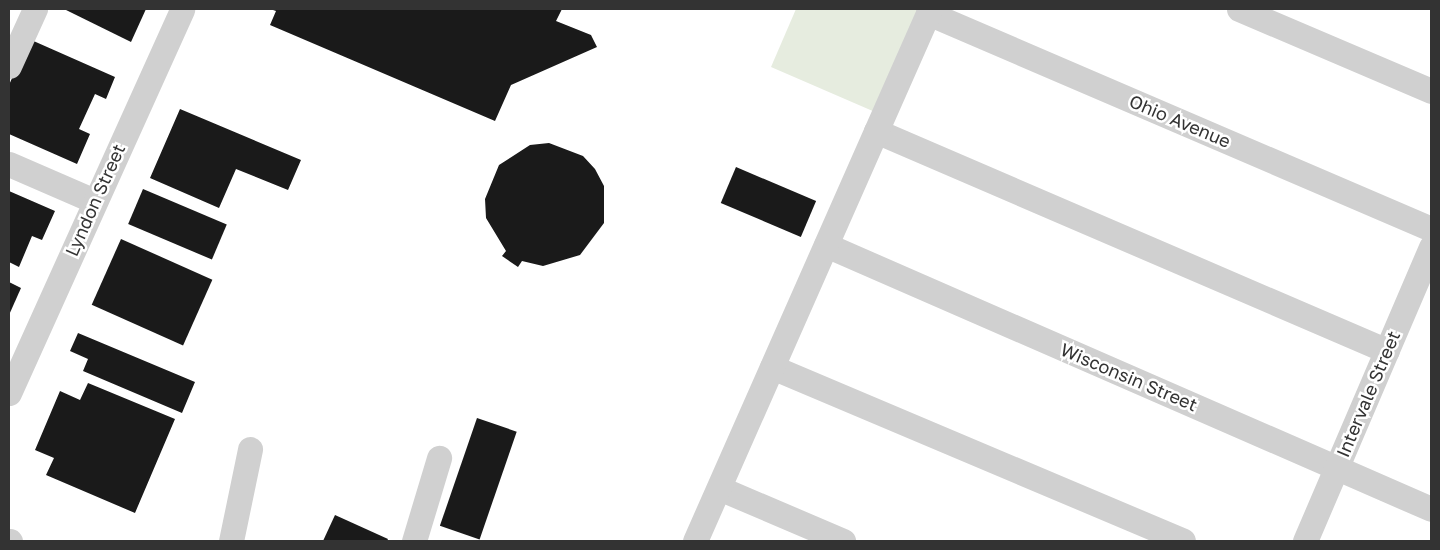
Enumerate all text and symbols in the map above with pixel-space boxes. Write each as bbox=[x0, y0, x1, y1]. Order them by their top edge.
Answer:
street label: Ohio Avenue bbox=[1126, 90, 1234, 152]
street label: Lyndon Street bbox=[61, 140, 129, 260]
street label: Intervale Street bbox=[1332, 328, 1404, 460]
street label: Wisconsin Street bbox=[1057, 338, 1201, 416]

